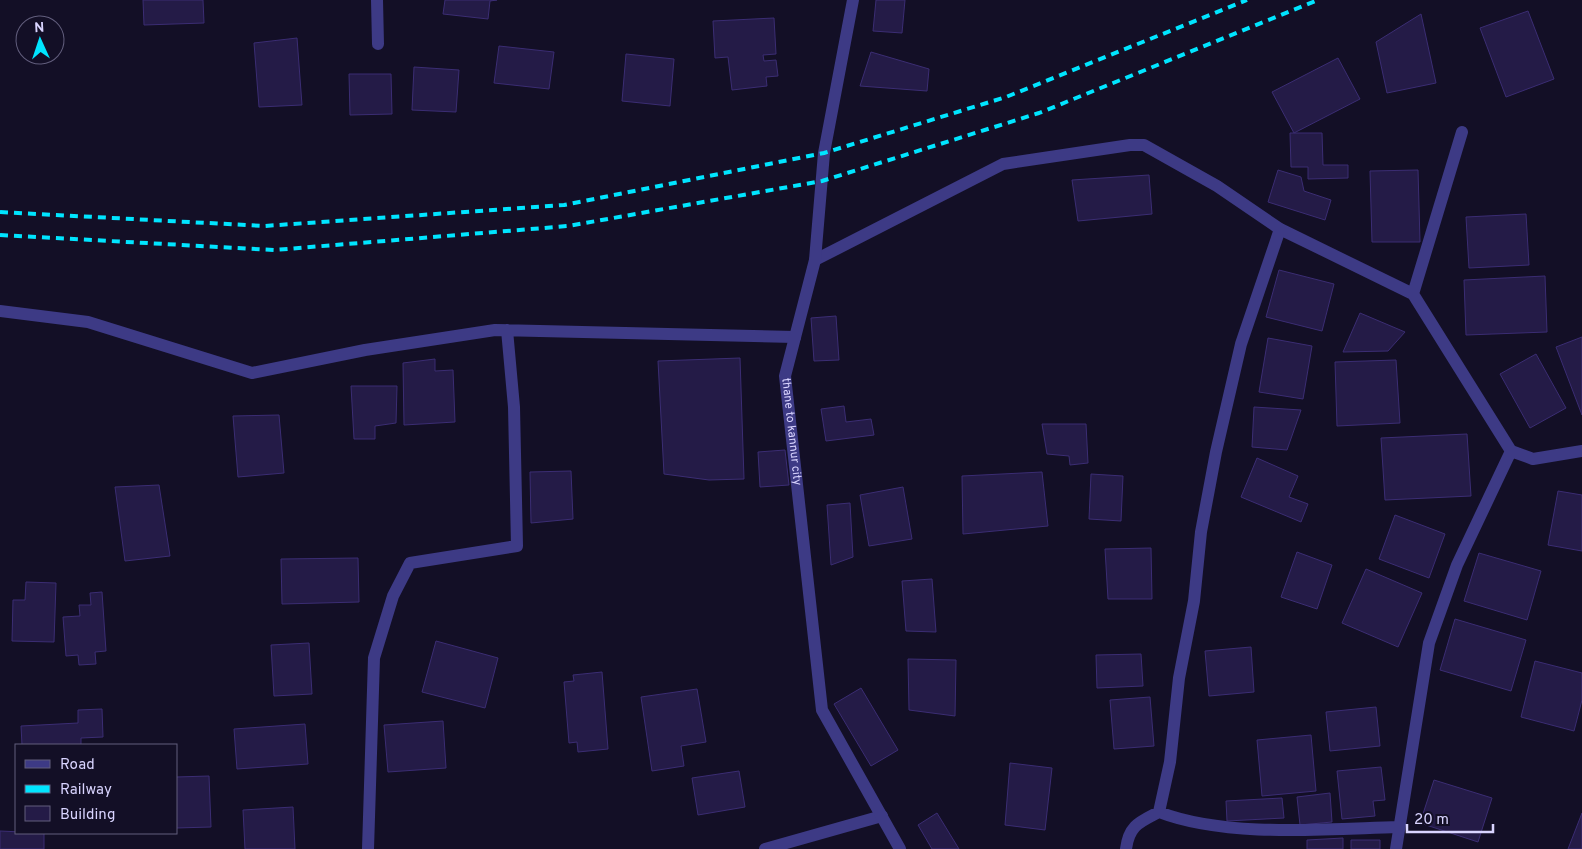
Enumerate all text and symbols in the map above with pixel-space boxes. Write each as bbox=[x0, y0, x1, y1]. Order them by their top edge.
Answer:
north arrow bbox=[15, 15, 65, 65]
text: N bbox=[34, 20, 45, 37]
street label: thane to kannur city bbox=[777, 377, 805, 486]
legend bbox=[15, 744, 178, 834]
text: Road bbox=[60, 756, 95, 775]
text: Railway bbox=[60, 781, 112, 800]
scale bar bbox=[1407, 802, 1493, 834]
text: Building bbox=[60, 806, 115, 825]
text: 20 m bbox=[1414, 811, 1449, 830]

